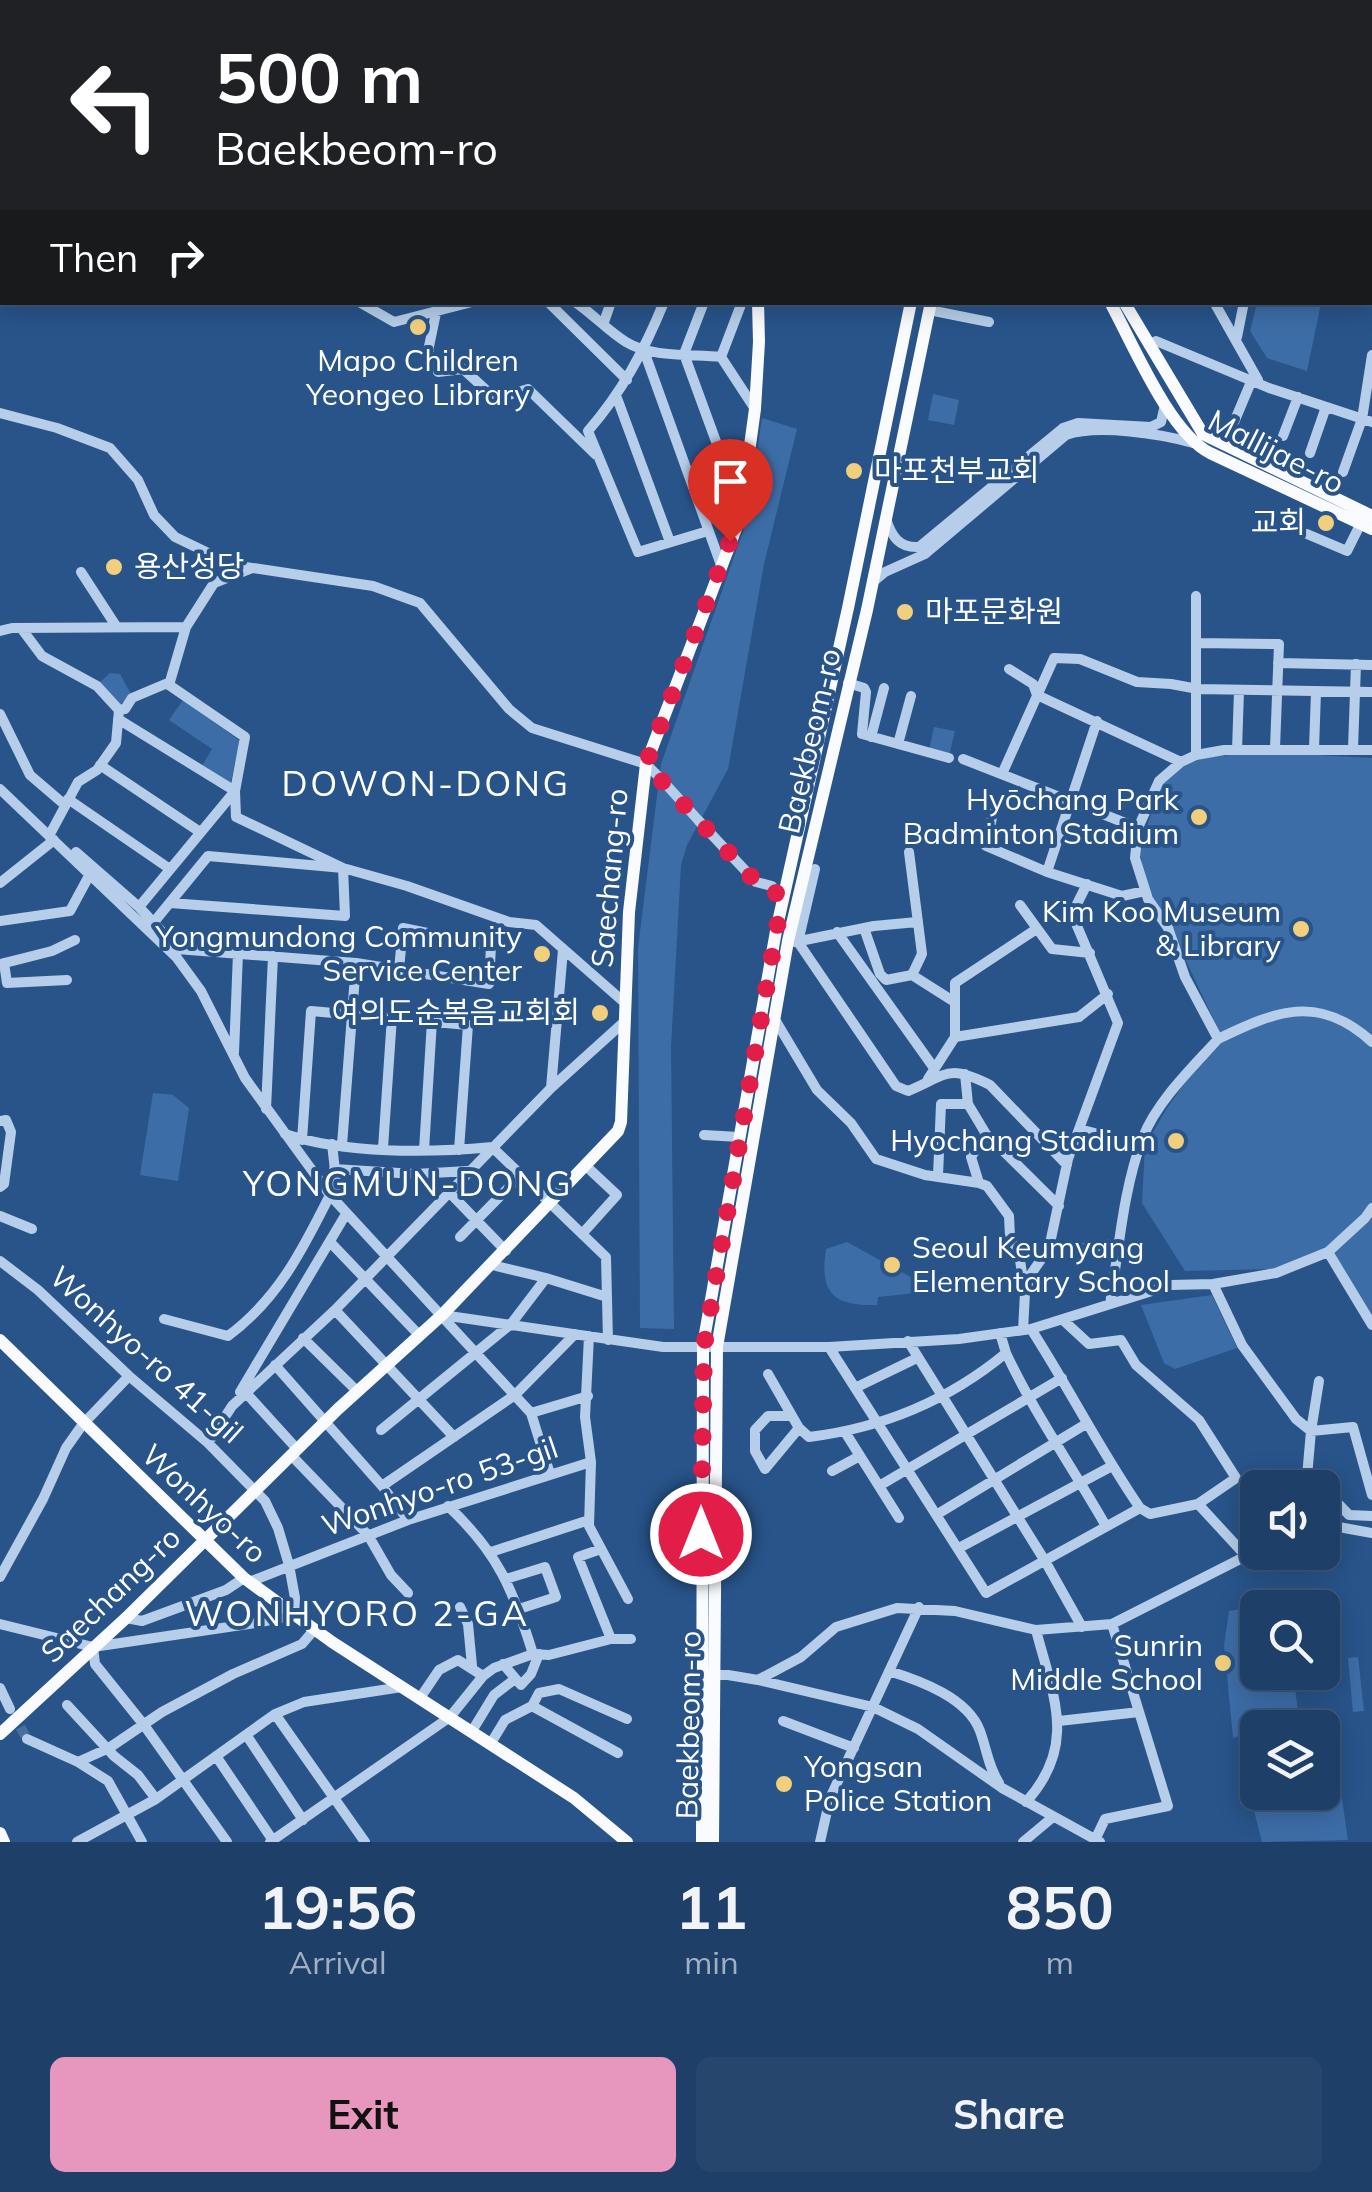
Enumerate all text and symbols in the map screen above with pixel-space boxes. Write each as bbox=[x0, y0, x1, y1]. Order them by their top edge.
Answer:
text: 500 m bbox=[215, 33, 423, 121]
icon: left bbox=[50, 40, 180, 170]
text: Baekbeom-ro bbox=[215, 120, 498, 176]
icon: right bbox=[158, 230, 213, 285]
text: Then bbox=[50, 234, 138, 282]
marker: Mapo Children Yeongeo Library bbox=[407, 316, 429, 338]
place label: Mapo Children Yeongeo Library bbox=[305, 341, 530, 413]
street label: Mallijae-ro bbox=[1202, 401, 1351, 502]
pin bbox=[688, 439, 773, 542]
place label: 마포천부교회 bbox=[874, 451, 1040, 489]
icon: arrive bbox=[703, 454, 758, 509]
marker: 마포천부교회 bbox=[843, 460, 865, 482]
place label: 교회 bbox=[1251, 503, 1306, 541]
marker: 교회 bbox=[1315, 512, 1337, 534]
place label: 용산성당 bbox=[134, 547, 244, 585]
marker: 용산성당 bbox=[103, 556, 125, 578]
place label: 마포문화원 bbox=[925, 592, 1063, 630]
marker: 마포문화원 bbox=[894, 601, 916, 623]
street label: Baekbeom-ro bbox=[769, 645, 849, 837]
district label: DOWON-DONG bbox=[282, 761, 570, 805]
place label: Hyōchang Park Badminton Stadium bbox=[903, 780, 1180, 852]
street label: Saechang-ro bbox=[582, 787, 636, 969]
marker: Hyōchang Park Badminton Stadium bbox=[1188, 806, 1210, 828]
place label: Kim Koo Museum & Library bbox=[1042, 892, 1281, 964]
place label: Yongmundong Community Service Center bbox=[155, 917, 522, 989]
marker: Kim Koo Museum & Library bbox=[1290, 918, 1312, 940]
marker: Yongmundong Community Service Center bbox=[531, 943, 553, 965]
place label: 여의도순복음교회회 bbox=[332, 993, 580, 1031]
marker: 여의도순복음교회회 bbox=[589, 1002, 611, 1024]
place label: Hyochang Stadium bbox=[890, 1121, 1156, 1159]
marker: Hyochang Stadium bbox=[1165, 1130, 1187, 1152]
district label: YONGMUN-DONG bbox=[242, 1161, 573, 1205]
place label: Seoul Keumyang Elementary School bbox=[912, 1228, 1170, 1300]
marker: Seoul Keumyang Elementary School bbox=[881, 1254, 903, 1276]
street label: Wonhyo-ro 41-gil bbox=[42, 1257, 251, 1451]
street label: Wonhyo-ro 53-gil bbox=[317, 1428, 563, 1544]
street label: Wonhyo-ro bbox=[134, 1436, 275, 1571]
map controls bbox=[1240, 1470, 1340, 1810]
button: sound bbox=[1240, 1470, 1340, 1570]
position arrow bbox=[649, 1482, 753, 1586]
street label: Saechang-ro bbox=[32, 1518, 188, 1670]
button: search bbox=[1240, 1590, 1340, 1690]
district label: WONHYORO 2-GA bbox=[184, 1591, 530, 1635]
place label: Sunrin Middle School bbox=[1010, 1626, 1203, 1698]
street label: Baekbeom-ro bbox=[667, 1630, 709, 1820]
marker: Sunrin Middle School bbox=[1212, 1652, 1234, 1674]
button: layers bbox=[1240, 1710, 1340, 1810]
place label: Yongsan Police Station bbox=[803, 1747, 992, 1819]
marker: Yongsan Police Station bbox=[773, 1773, 795, 1795]
text: 19:56 bbox=[258, 1869, 417, 1944]
text: 11 bbox=[675, 1869, 747, 1944]
text: 850 bbox=[1006, 1869, 1114, 1944]
text: Arrival bbox=[289, 1942, 387, 1982]
text: min bbox=[684, 1942, 739, 1982]
text: m bbox=[1046, 1942, 1074, 1982]
button: Exit bbox=[50, 2057, 676, 2172]
button: Share bbox=[696, 2057, 1322, 2172]

